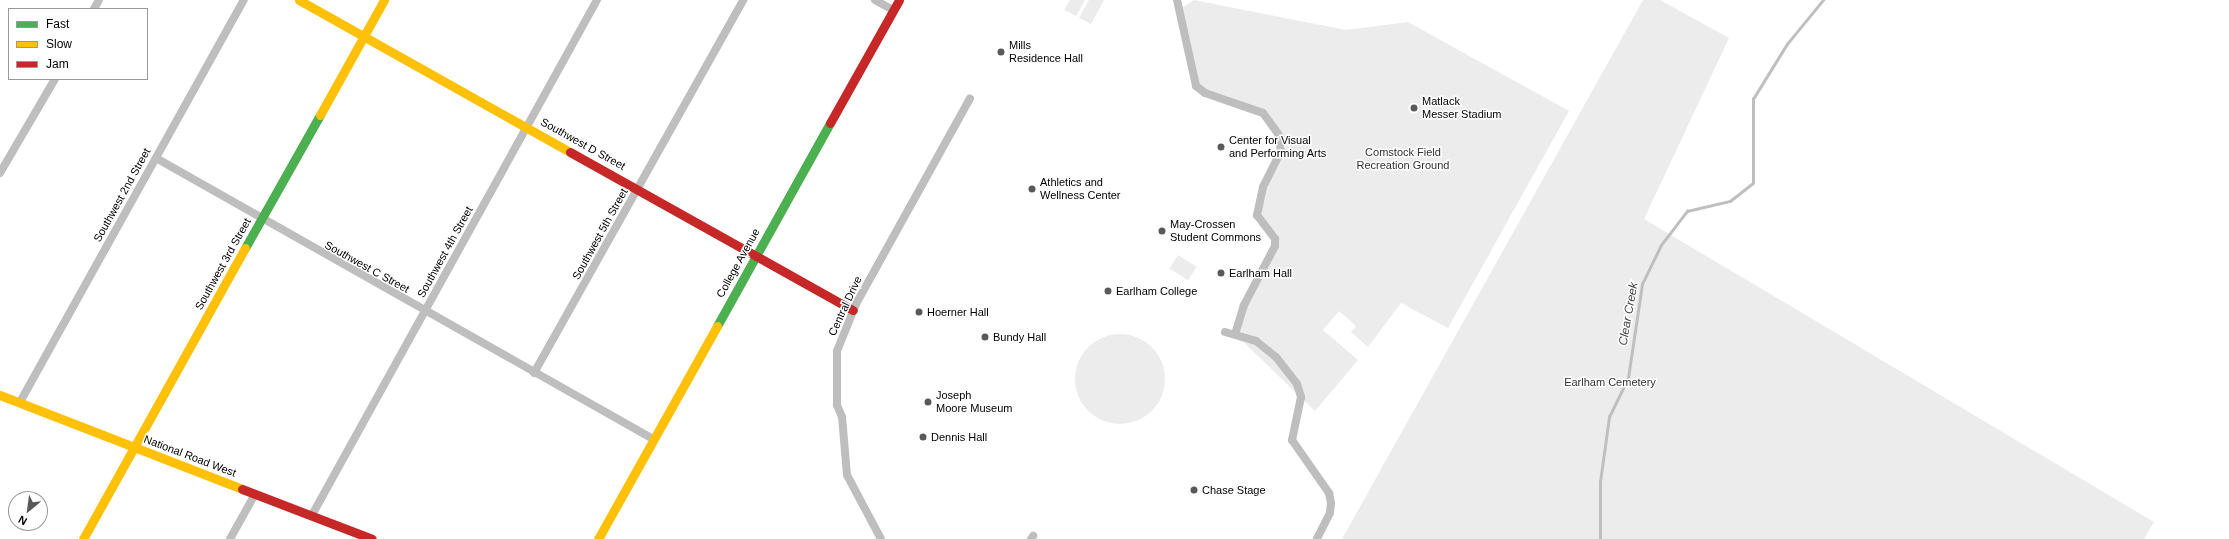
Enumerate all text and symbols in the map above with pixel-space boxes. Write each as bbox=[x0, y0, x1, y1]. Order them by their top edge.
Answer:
legend bbox=[8, 8, 148, 80]
text: Fast bbox=[46, 17, 69, 31]
text: Slow bbox=[46, 37, 72, 51]
place label: Mills Residence Hall bbox=[1009, 39, 1083, 65]
marker: Mills Residence Hall bbox=[996, 47, 1006, 57]
text: Jam bbox=[46, 57, 69, 71]
place label: Matlack Messer Stadium bbox=[1422, 95, 1501, 121]
marker: Matlack Messer Stadium bbox=[1409, 103, 1419, 113]
street label: Southwest D Street bbox=[538, 115, 628, 173]
place label: Center for Visual and Performing Arts bbox=[1229, 134, 1327, 160]
marker: Center for Visual and Performing Arts bbox=[1216, 142, 1226, 152]
street label: Southwest 2nd Street bbox=[91, 146, 153, 244]
park label: Comstock Field Recreation Ground bbox=[1357, 146, 1449, 172]
place label: Athletics and Wellness Center bbox=[1040, 176, 1120, 202]
marker: Athletics and Wellness Center bbox=[1027, 184, 1037, 194]
street label: Southwest 5th Street bbox=[569, 186, 631, 282]
street label: Southwest 4th Street bbox=[414, 204, 476, 300]
street label: Southwest 3rd Street bbox=[192, 216, 254, 312]
place label: May-Crossen Student Commons bbox=[1170, 218, 1261, 244]
street label: College Avenue bbox=[713, 226, 763, 300]
marker: May-Crossen Student Commons bbox=[1157, 226, 1167, 236]
street label: Southwest C Street bbox=[322, 238, 412, 296]
place label: Earlham Hall bbox=[1229, 266, 1292, 280]
marker: Earlham Hall bbox=[1216, 268, 1226, 278]
street label: Central Drive bbox=[825, 274, 865, 338]
water label: Clear Creek bbox=[1616, 281, 1642, 347]
place label: Earlham College bbox=[1116, 284, 1197, 298]
marker: Earlham College bbox=[1103, 286, 1113, 296]
place label: Hoerner Hall bbox=[927, 305, 989, 319]
marker: Hoerner Hall bbox=[914, 307, 924, 317]
place label: Bundy Hall bbox=[993, 330, 1046, 344]
marker: Bundy Hall bbox=[980, 332, 990, 342]
park label: Earlham Cemetery bbox=[1564, 375, 1656, 389]
place label: Joseph Moore Museum bbox=[936, 389, 1012, 415]
marker: Joseph Moore Museum bbox=[923, 397, 933, 407]
place label: Dennis Hall bbox=[931, 430, 987, 444]
street label: National Road West bbox=[142, 432, 238, 480]
marker: Dennis Hall bbox=[918, 432, 928, 442]
place label: Chase Stage bbox=[1202, 483, 1266, 497]
marker: Chase Stage bbox=[1189, 485, 1199, 495]
north arrow bbox=[8, 491, 48, 531]
text: N bbox=[16, 513, 29, 528]

